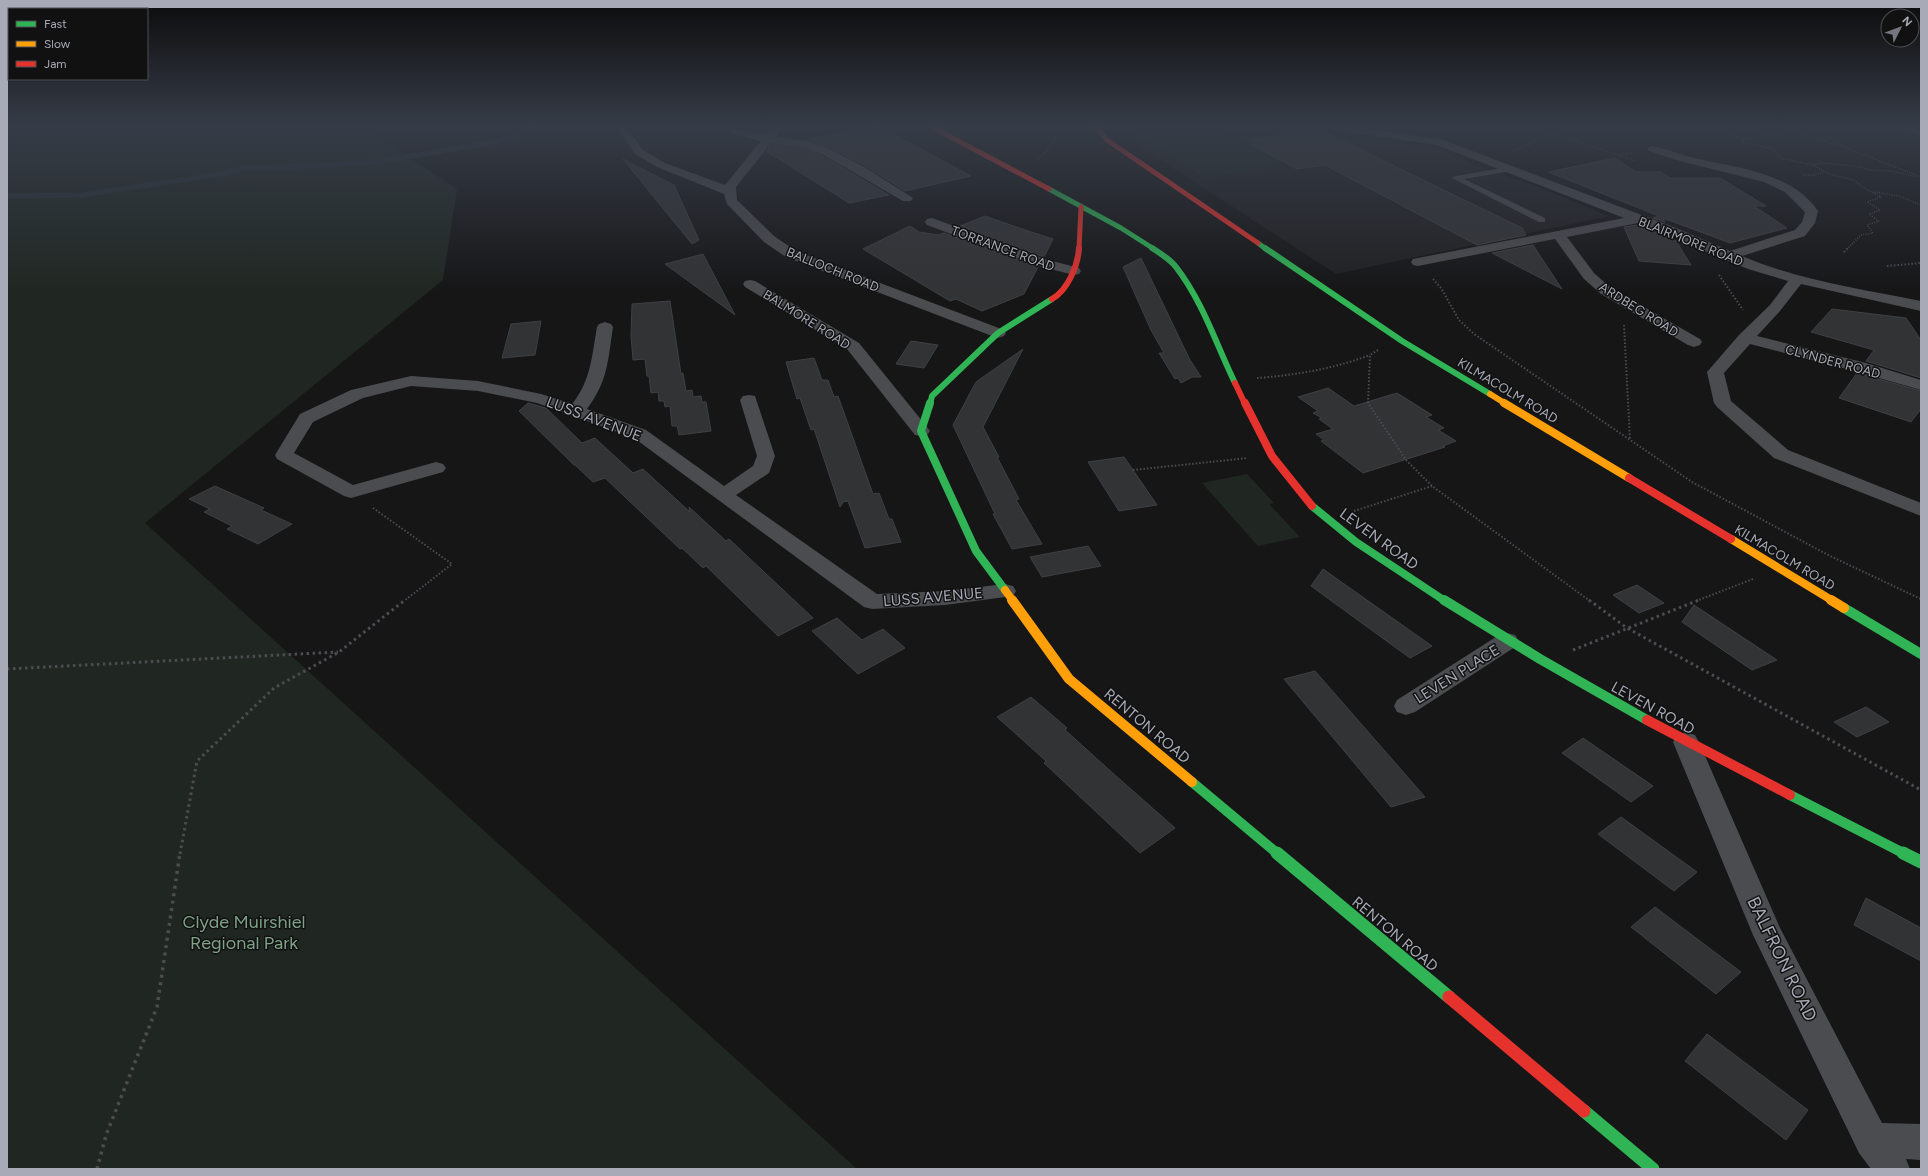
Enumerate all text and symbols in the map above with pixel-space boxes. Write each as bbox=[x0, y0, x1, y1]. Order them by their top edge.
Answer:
legend bbox=[8, 8, 148, 80]
north arrow bbox=[1880, 8, 1920, 48]
text: N bbox=[1899, 14, 1915, 29]
text: Fast bbox=[44, 17, 67, 31]
text: Slow bbox=[44, 37, 71, 51]
text: Jam bbox=[44, 57, 67, 71]
street label: BLAIRMORE ROAD bbox=[1636, 214, 1745, 269]
street label: TORRANCE ROAD bbox=[949, 223, 1057, 274]
street label: BALLOCH ROAD bbox=[784, 244, 881, 295]
street label: ARDBEG ROAD bbox=[1596, 279, 1681, 340]
street label: BALMORE ROAD bbox=[761, 287, 853, 352]
street label: CLYNDER ROAD bbox=[1784, 342, 1882, 381]
street label: KILMACOLM ROAD bbox=[1455, 355, 1561, 426]
street label: LUSS AVENUE bbox=[544, 393, 644, 445]
street label: LEVEN ROAD bbox=[1336, 504, 1422, 574]
street label: KILMACOLM ROAD bbox=[1732, 522, 1838, 593]
street label: LUSS AVENUE bbox=[882, 584, 984, 610]
street label: LEVEN PLACE bbox=[1411, 641, 1503, 707]
street label: LEVEN ROAD bbox=[1608, 678, 1698, 738]
street label: RENTON ROAD bbox=[1100, 685, 1194, 767]
street label: RENTON ROAD bbox=[1348, 893, 1442, 975]
street label: BALFRON ROAD bbox=[1742, 893, 1822, 1025]
park label: Clyde Muirshiel Regional Park bbox=[183, 911, 305, 954]

